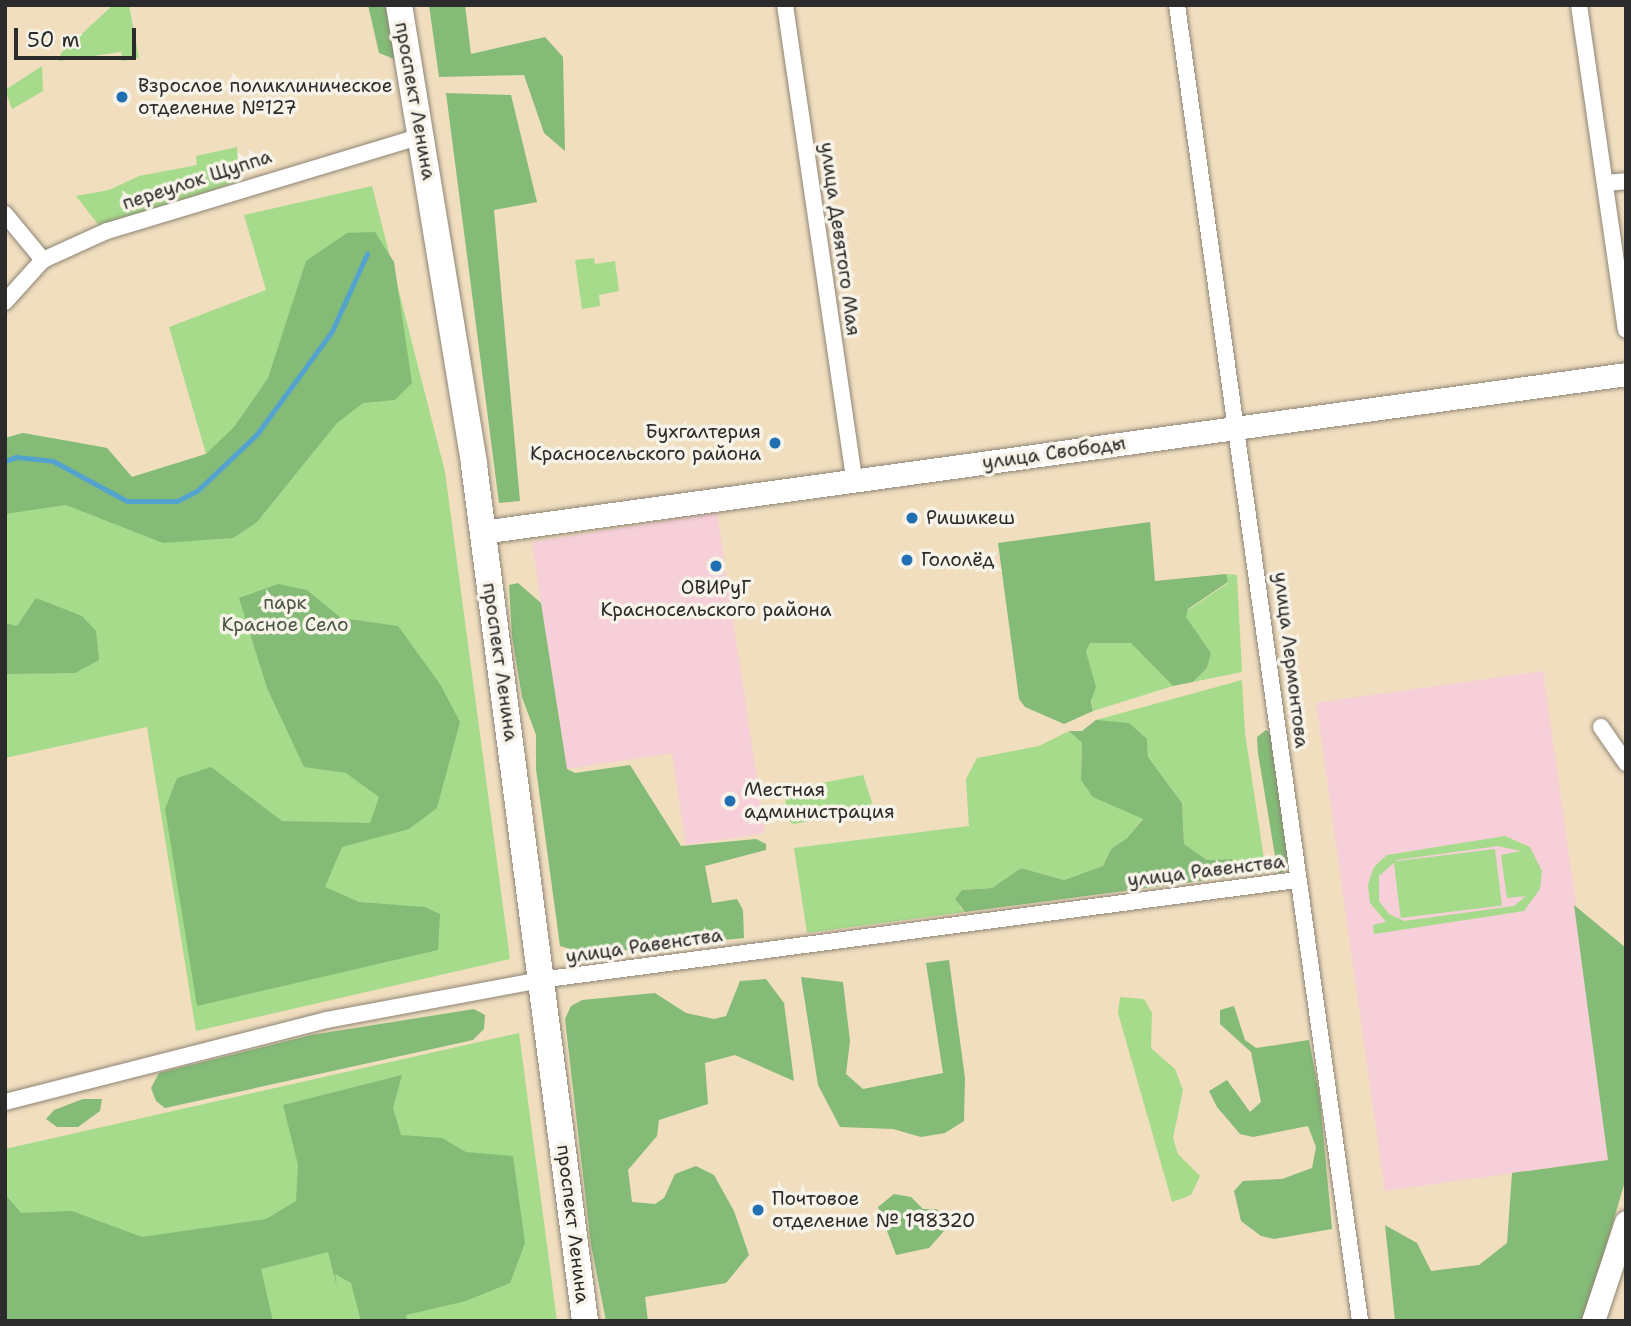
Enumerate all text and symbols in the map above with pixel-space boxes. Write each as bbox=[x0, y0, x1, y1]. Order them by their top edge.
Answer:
scale bar bbox=[18, 14, 140, 58]
street label: проспект Ленина bbox=[390, 20, 440, 182]
text: 50 m bbox=[27, 26, 80, 54]
place label: Взрослое поликлиническое отделение №127 bbox=[138, 75, 393, 119]
marker: Взрослое поликлиническое отделение №127 bbox=[112, 87, 132, 107]
street label: улица Девятого Мая bbox=[815, 141, 865, 337]
street label: переулок Щуппа bbox=[119, 145, 275, 215]
place label: Бухгалтерия Красносельского района bbox=[530, 421, 761, 465]
street label: улица Свободы bbox=[981, 432, 1127, 474]
marker: Бухгалтерия Красносельского района bbox=[767, 435, 783, 451]
place label: Ришикеш bbox=[926, 507, 1015, 529]
marker: Ришикеш bbox=[904, 510, 920, 526]
place label: Гололёд bbox=[921, 549, 994, 571]
marker: Гололёд bbox=[899, 552, 915, 568]
marker: ОВИРуГ Красносельского района bbox=[708, 558, 724, 574]
street label: улица Лермонтова bbox=[1269, 571, 1313, 749]
place label: ОВИРуГ Красносельского района bbox=[601, 577, 831, 621]
street label: проспект Ленина bbox=[478, 581, 522, 743]
park label: парк Красное Село bbox=[222, 592, 348, 636]
place label: Местная администрация bbox=[744, 779, 895, 823]
marker: Местная администрация bbox=[722, 793, 738, 809]
street label: улица Равенства bbox=[1126, 850, 1286, 892]
street label: улица Равенства bbox=[564, 924, 724, 968]
street label: проспект Ленина bbox=[552, 1143, 594, 1305]
place label: Почтовое отделение № 198320 bbox=[772, 1188, 975, 1232]
marker: Почтовое отделение № 198320 bbox=[750, 1202, 766, 1218]

